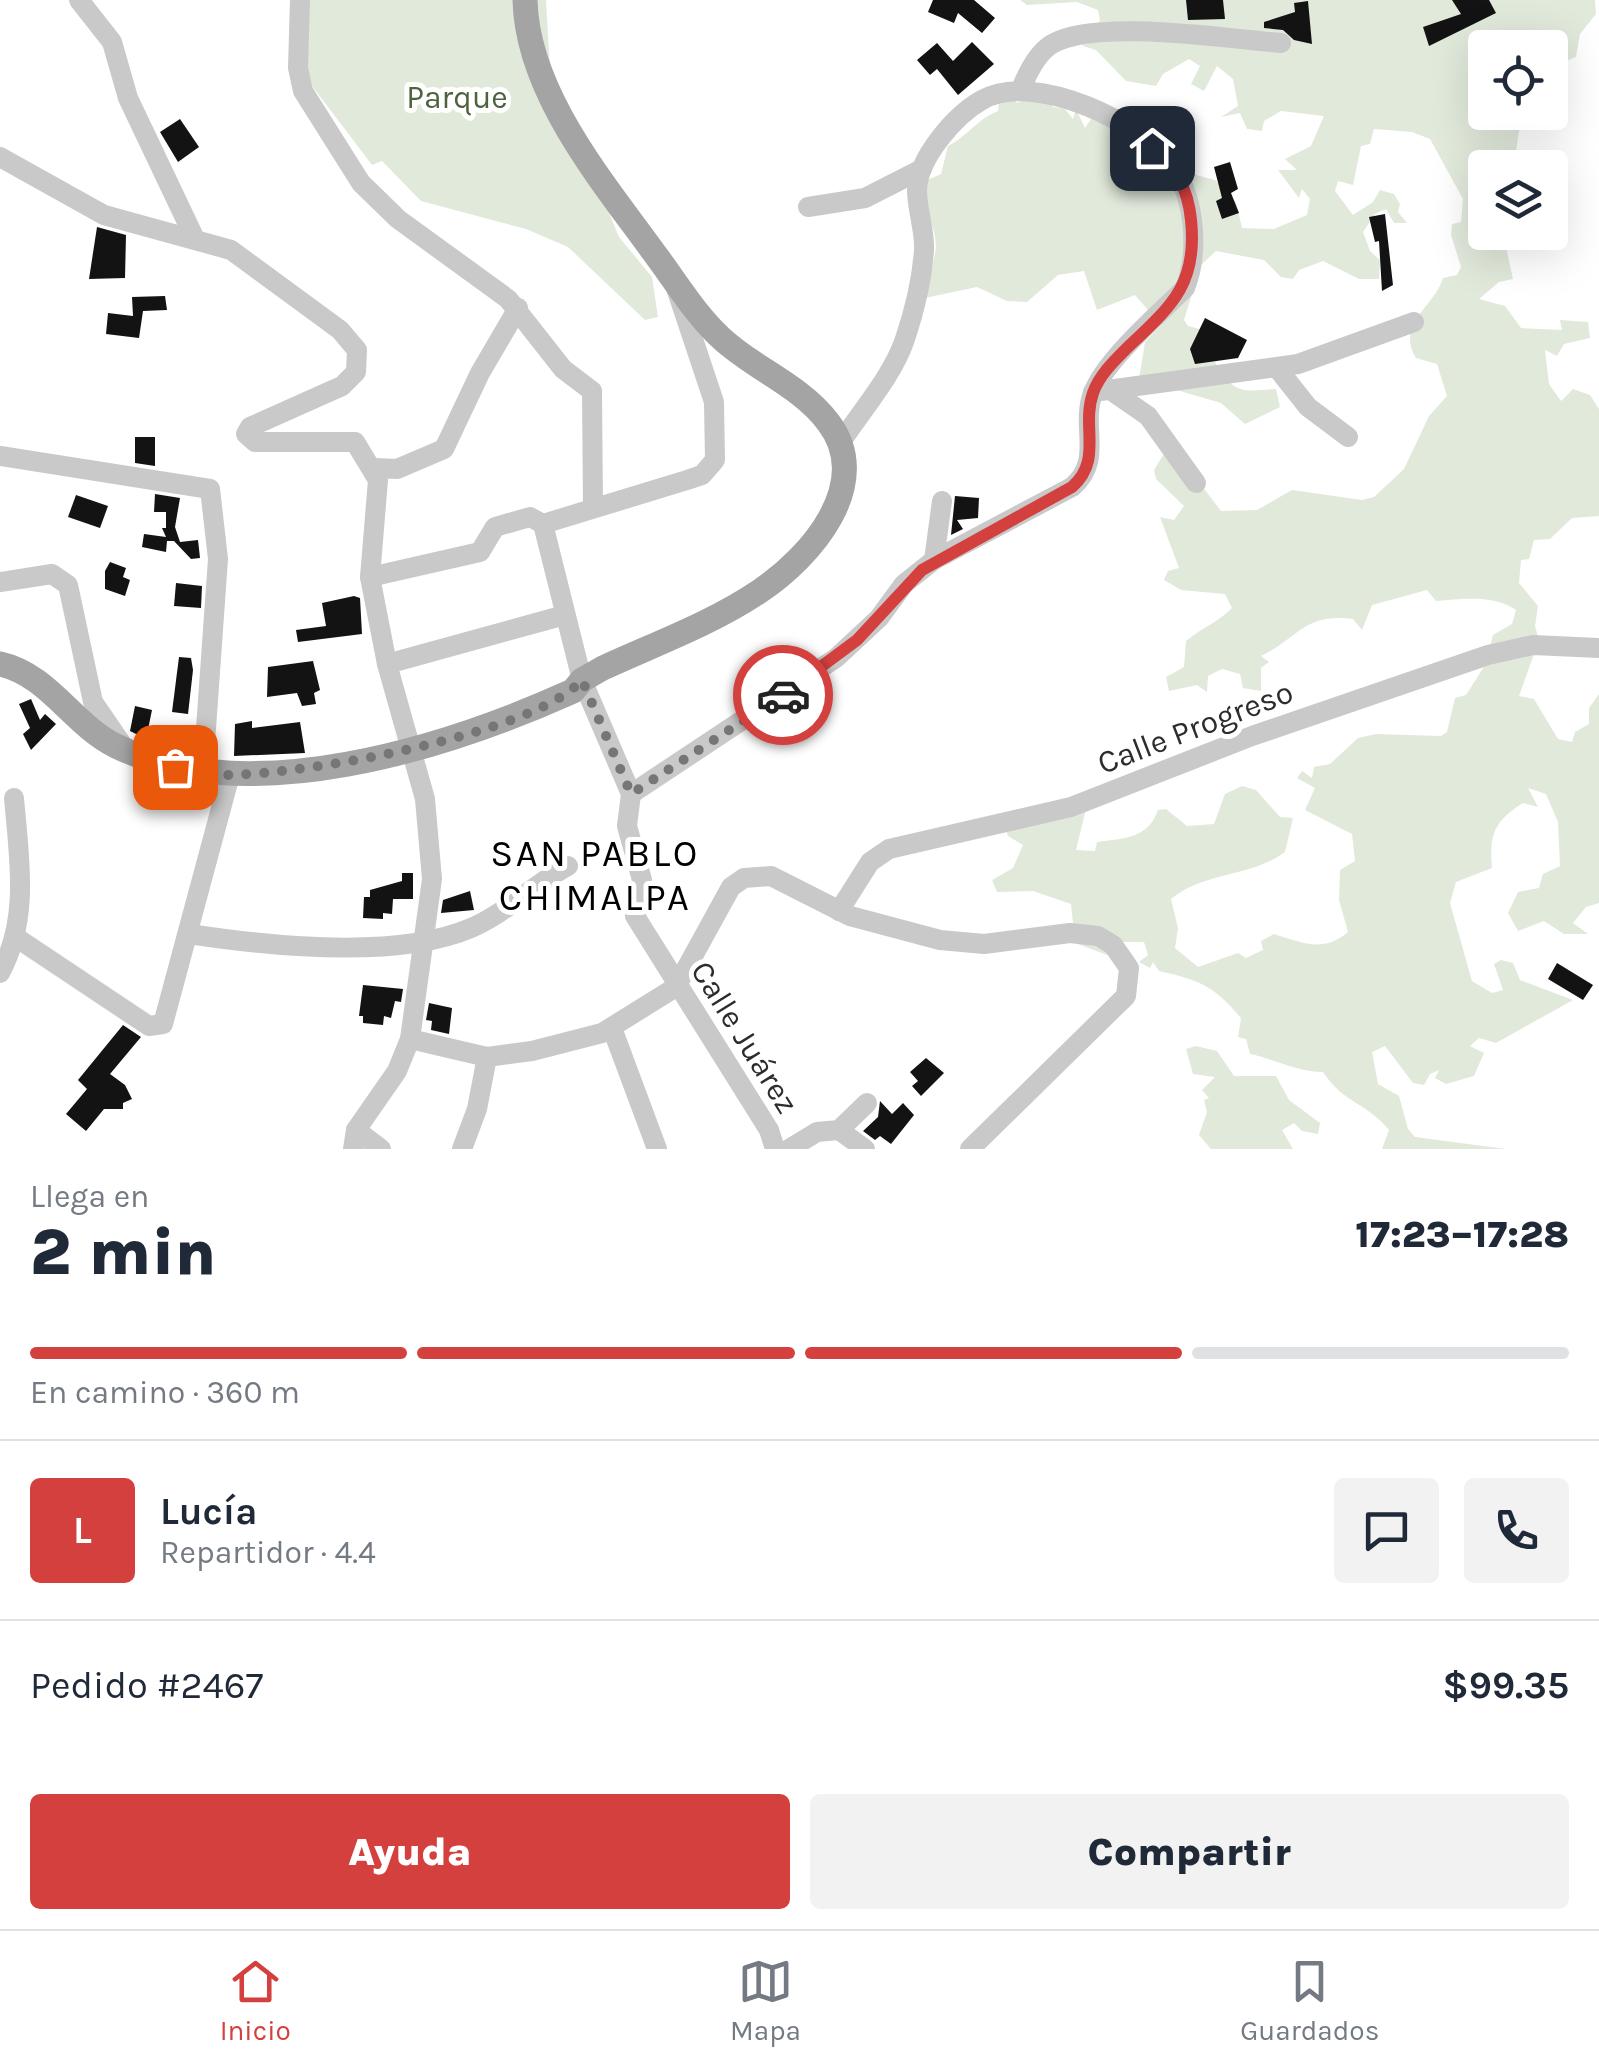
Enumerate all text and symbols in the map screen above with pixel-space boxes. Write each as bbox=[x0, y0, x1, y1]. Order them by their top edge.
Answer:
map controls bbox=[1468, 30, 1568, 250]
button: locate bbox=[1468, 30, 1568, 130]
park label: Parque bbox=[406, 79, 508, 116]
pin bbox=[1110, 106, 1195, 191]
icon: home bbox=[1125, 121, 1180, 176]
button: layers bbox=[1468, 150, 1568, 250]
courier bbox=[733, 645, 833, 745]
icon: car bbox=[756, 668, 811, 723]
street label: Calle Progreso bbox=[1092, 673, 1298, 782]
pin bbox=[133, 725, 218, 810]
icon: bag bbox=[148, 740, 203, 795]
district label: SAN PABLO CHIMALPA bbox=[490, 831, 700, 920]
street label: Calle Juárez bbox=[683, 954, 806, 1120]
text: Llega en bbox=[30, 1178, 149, 1215]
text: 17:23–17:28 bbox=[1355, 1212, 1569, 1257]
text: 2 min bbox=[30, 1214, 216, 1290]
text: En camino · 360 m bbox=[30, 1374, 300, 1411]
button: chat bbox=[1334, 1478, 1439, 1583]
button: phone bbox=[1464, 1478, 1569, 1583]
text: Lucía bbox=[160, 1489, 257, 1534]
text: L bbox=[73, 1508, 92, 1553]
text: Repartidor · 4.4 bbox=[160, 1534, 376, 1571]
text: Pedido #2467 bbox=[30, 1663, 263, 1708]
text: $99.35 bbox=[1443, 1663, 1569, 1708]
button: Ayuda bbox=[30, 1794, 790, 1909]
button: Compartir bbox=[810, 1794, 1569, 1909]
tab: Inicio bbox=[220, 1954, 291, 2047]
tab: Mapa bbox=[730, 1954, 801, 2047]
tab: Guardados bbox=[1240, 1954, 1379, 2047]

